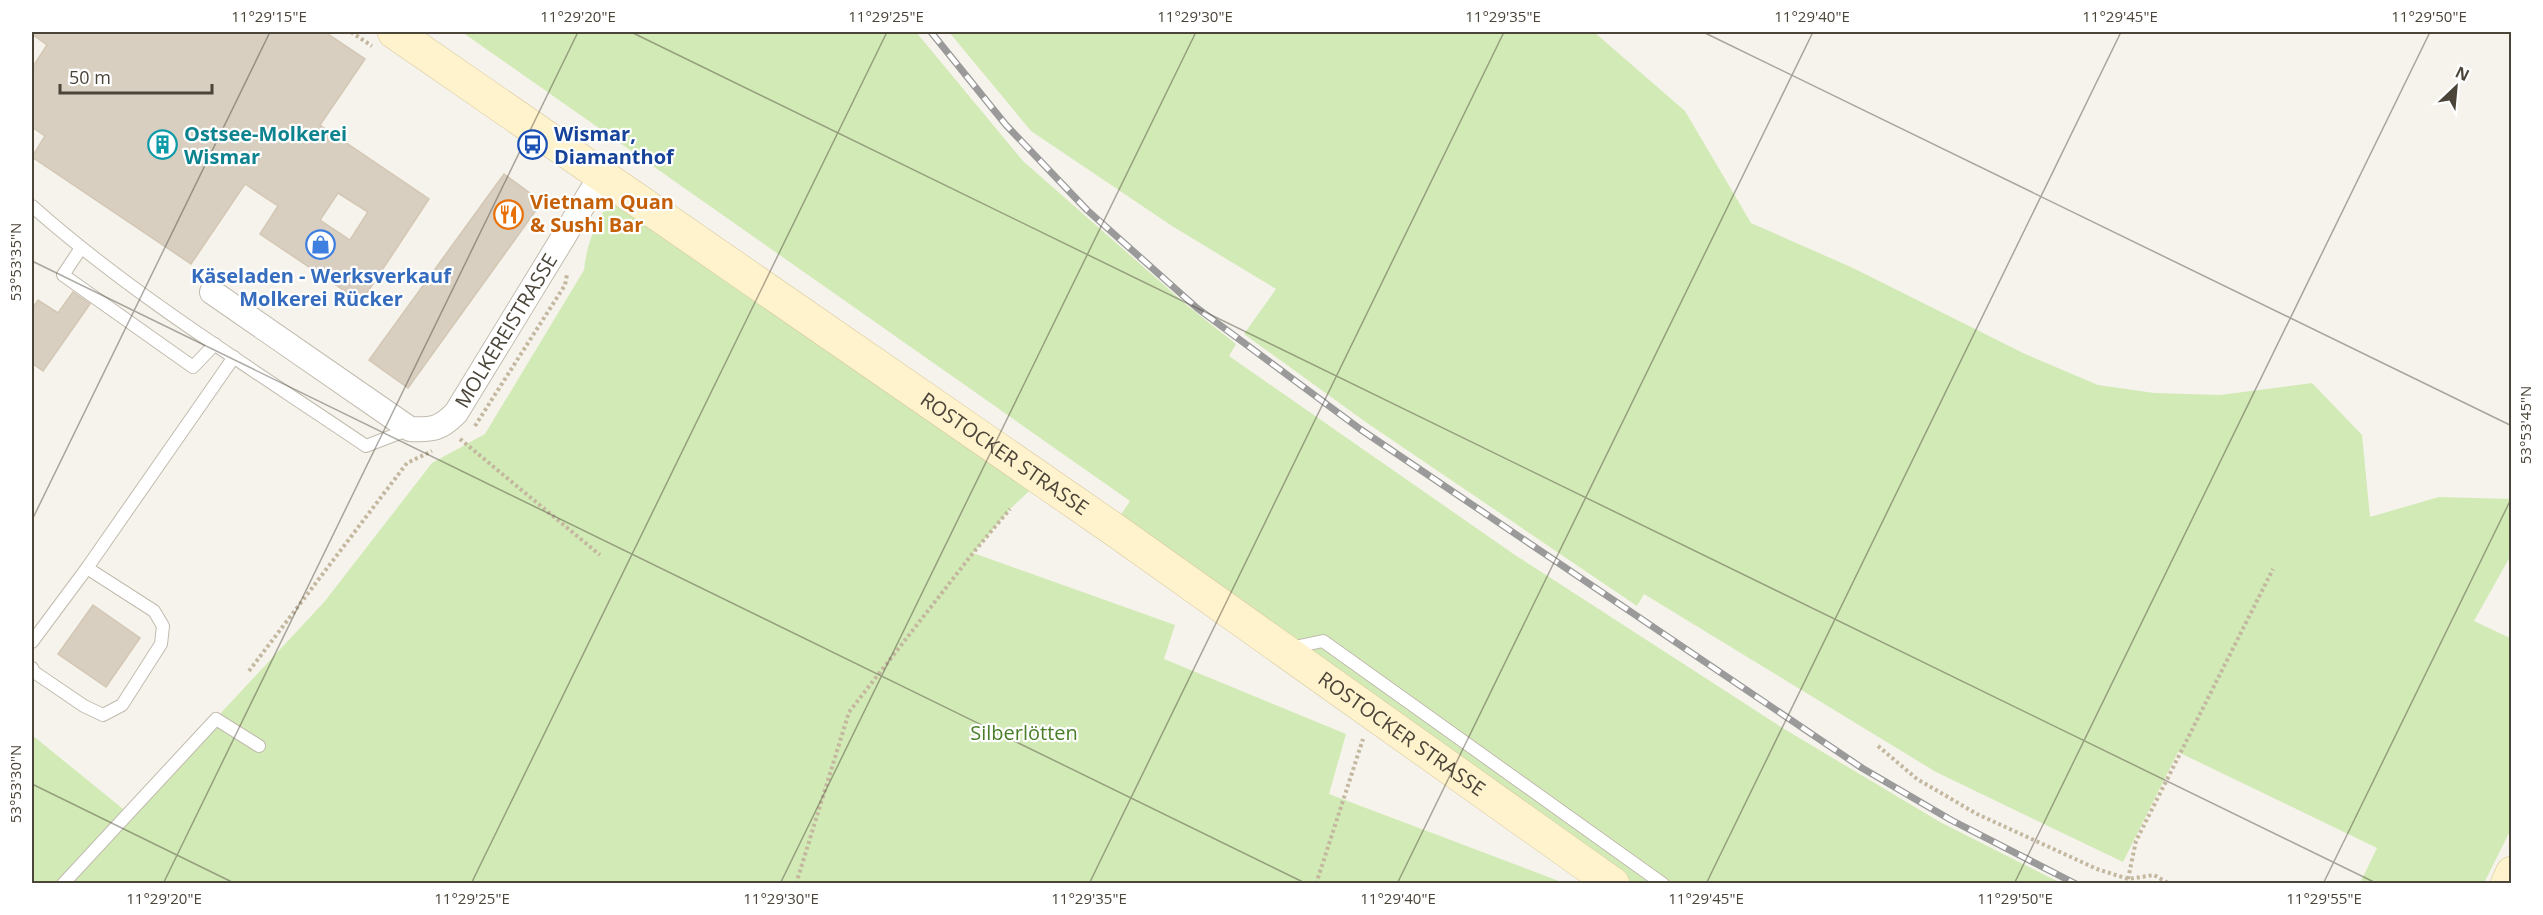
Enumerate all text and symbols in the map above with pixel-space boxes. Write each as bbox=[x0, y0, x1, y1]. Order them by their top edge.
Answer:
text: 11°29'15"E bbox=[231, 6, 307, 26]
text: 11°29'20"E bbox=[540, 6, 616, 26]
text: 11°29'25"E bbox=[848, 6, 924, 26]
text: 11°29'30"E bbox=[1157, 6, 1233, 26]
text: 11°29'35"E bbox=[1465, 6, 1541, 26]
text: 11°29'40"E bbox=[1774, 6, 1850, 26]
text: 11°29'45"E bbox=[2082, 6, 2158, 26]
text: 11°29'50"E bbox=[2391, 6, 2467, 26]
scale bar bbox=[60, 57, 212, 95]
north arrow bbox=[2426, 57, 2486, 117]
text: N bbox=[2452, 61, 2473, 86]
text: 50 m bbox=[69, 65, 111, 89]
place label: Ostsee-Molkerei Wismar bbox=[184, 120, 347, 170]
place label: Wismar, Diamanthof bbox=[554, 120, 675, 170]
building icon: Ostsee-Molkerei Wismar bbox=[147, 129, 179, 161]
bus stop icon: Wismar, Diamanthof bbox=[517, 129, 549, 161]
place label: Vietnam Quan & Sushi Bar bbox=[530, 188, 674, 238]
restaurant icon: Vietnam Quan & Sushi Bar bbox=[493, 198, 525, 230]
text: 53°53'35"N bbox=[5, 223, 25, 301]
shop icon: Käseladen - Werksverkauf Molkerei Rücker bbox=[305, 229, 337, 261]
street label: MOLKEREISTRASSE bbox=[448, 248, 563, 413]
place label: Käseladen - Werksverkauf Molkerei Rücker bbox=[191, 262, 452, 312]
street label: ROSTOCKER STRASSE bbox=[915, 386, 1094, 521]
text: 53°53'45"N bbox=[2515, 386, 2535, 464]
street label: ROSTOCKER STRASSE bbox=[1313, 665, 1491, 802]
park label: Silberlötten bbox=[970, 719, 1078, 746]
text: 53°53'30"N bbox=[5, 745, 25, 823]
text: 11°29'20"E bbox=[126, 888, 202, 908]
text: 11°29'25"E bbox=[434, 888, 510, 908]
text: 11°29'30"E bbox=[743, 888, 819, 908]
text: 11°29'35"E bbox=[1051, 888, 1127, 908]
text: 11°29'40"E bbox=[1360, 888, 1436, 908]
text: 11°29'45"E bbox=[1668, 888, 1744, 908]
text: 11°29'50"E bbox=[1977, 888, 2053, 908]
text: 11°29'55"E bbox=[2286, 888, 2362, 908]

